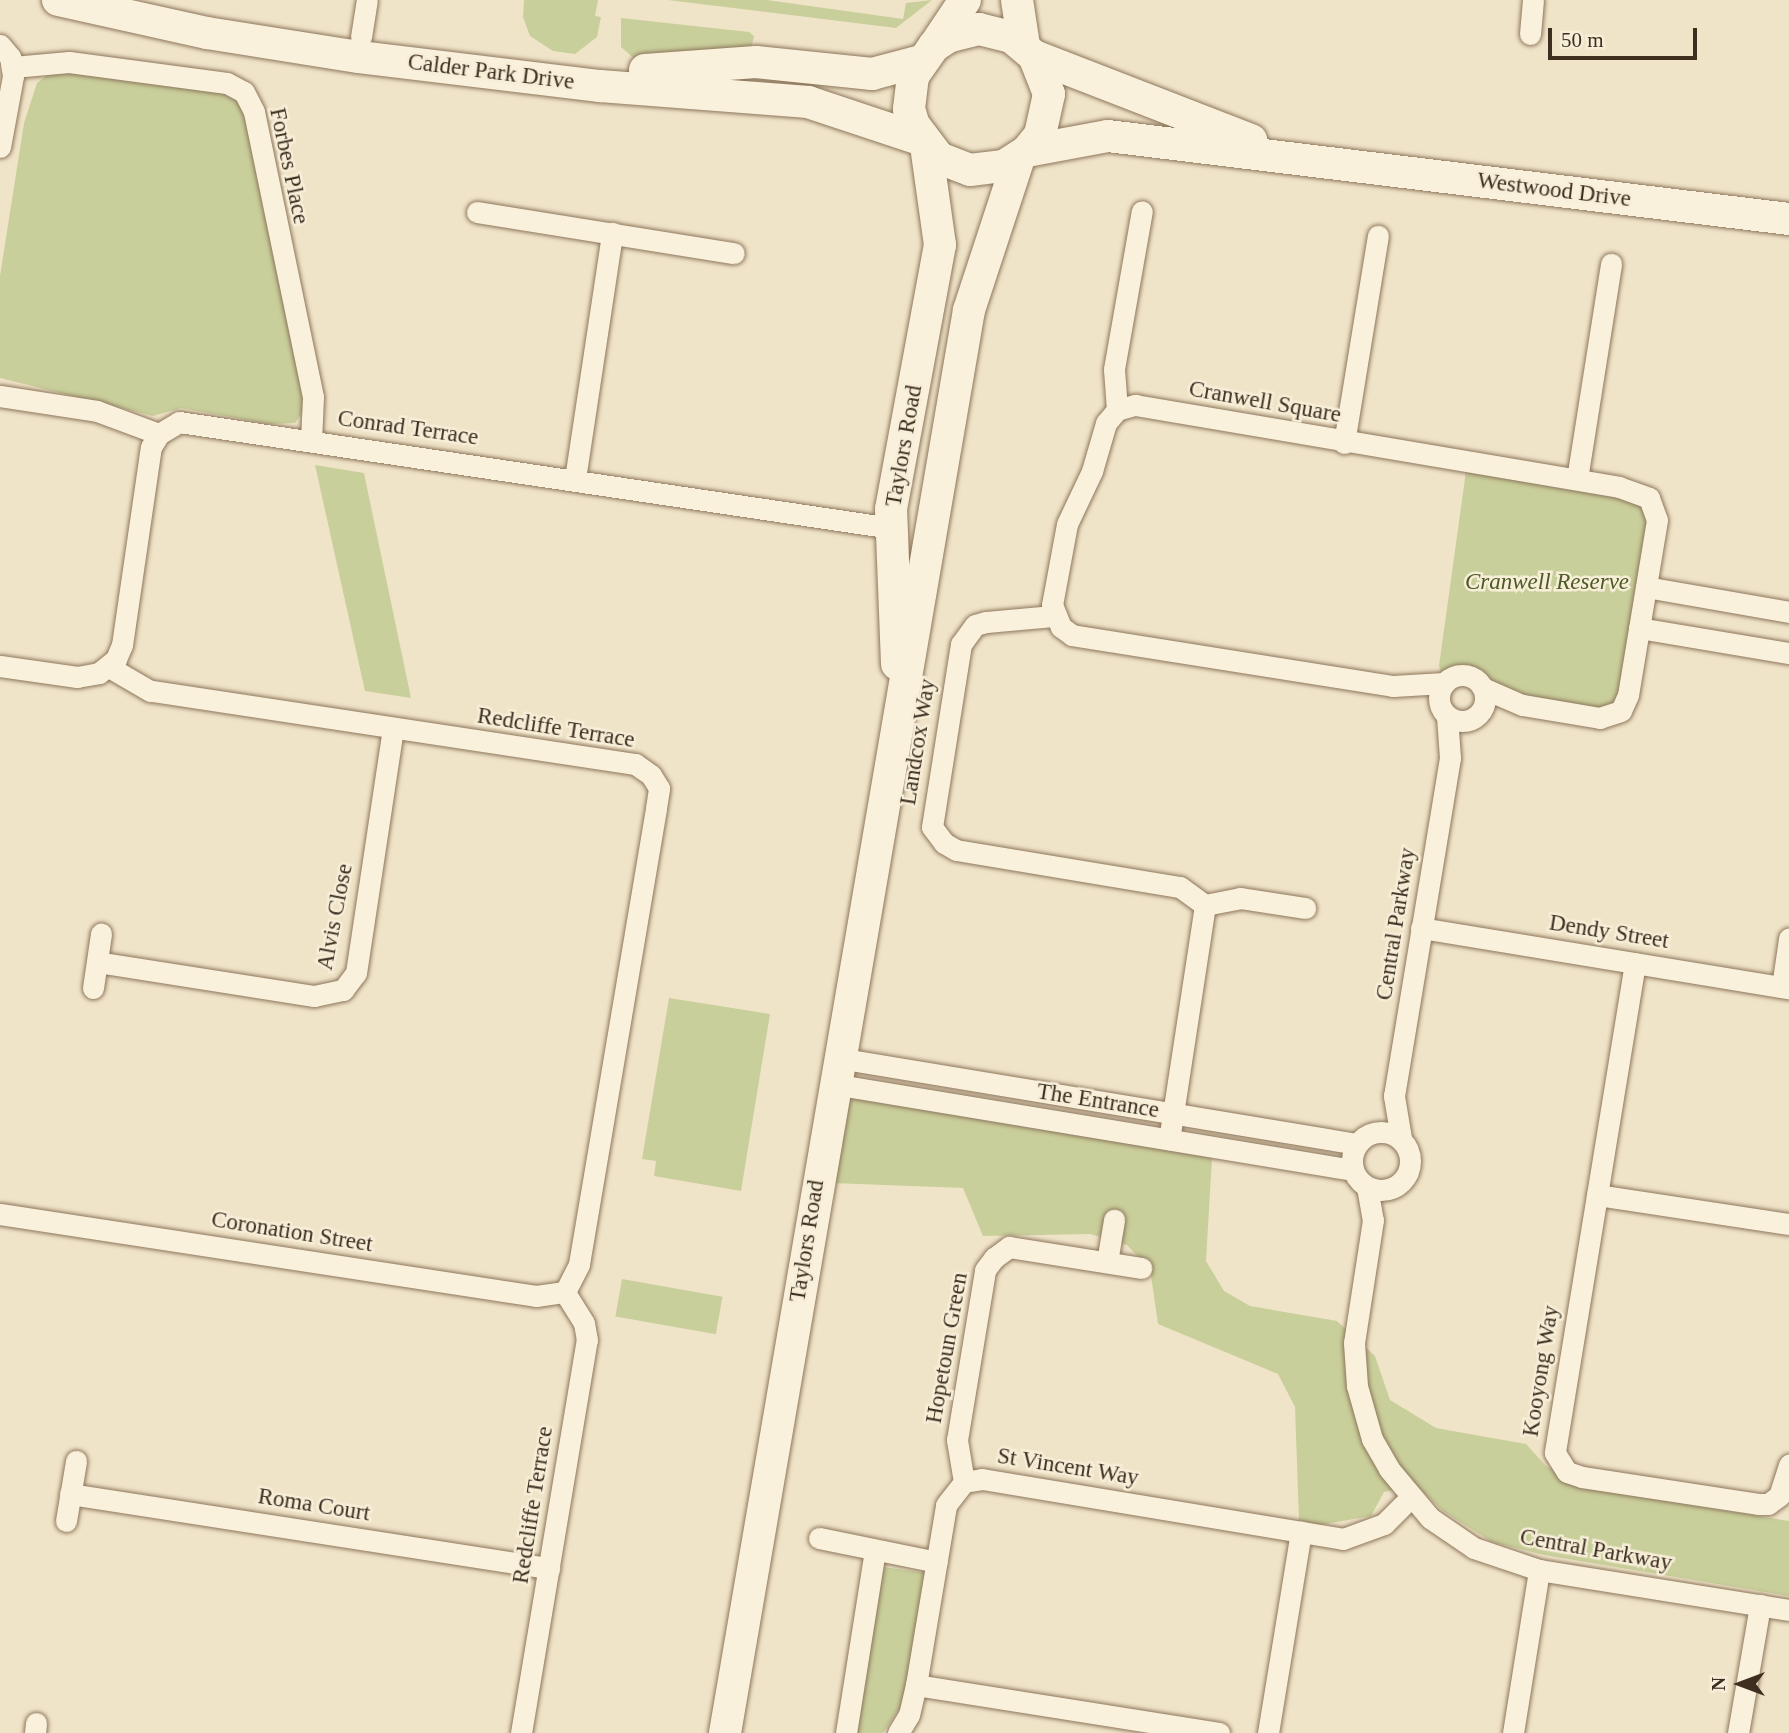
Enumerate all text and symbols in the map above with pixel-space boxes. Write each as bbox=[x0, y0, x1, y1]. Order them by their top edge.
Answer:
scale bar bbox=[1551, 14, 1700, 58]
text: 50 m bbox=[1561, 28, 1604, 52]
street label: Calder Park Drive bbox=[406, 48, 576, 96]
street label: Forbes Place bbox=[263, 105, 315, 227]
street label: Westwood Drive bbox=[1476, 167, 1632, 213]
street label: Cranwell Square bbox=[1187, 375, 1343, 429]
street label: Taylors Road bbox=[880, 383, 928, 509]
street label: Conrad Terrace bbox=[336, 404, 480, 452]
park label: Cranwell Reserve bbox=[1465, 568, 1629, 596]
street label: Landcox Way bbox=[894, 677, 942, 807]
street label: Redcliffe Terrace bbox=[475, 702, 637, 754]
street label: Central Parkway bbox=[1370, 846, 1422, 1002]
street label: Alvis Close bbox=[311, 861, 359, 973]
street label: Dendy Street bbox=[1547, 909, 1671, 955]
street label: The Entrance bbox=[1035, 1078, 1161, 1124]
street label: Taylors Road bbox=[784, 1178, 830, 1304]
street label: Coronation Street bbox=[209, 1206, 375, 1258]
street label: Hopetoun Green bbox=[920, 1270, 974, 1426]
street label: Kooyong Way bbox=[1517, 1303, 1565, 1439]
street label: Redcliffe Terrace bbox=[507, 1424, 559, 1586]
street label: St Vincent Way bbox=[995, 1442, 1141, 1492]
street label: Roma Court bbox=[256, 1483, 372, 1527]
street label: Central Parkway bbox=[1518, 1523, 1674, 1577]
north arrow bbox=[1705, 1649, 1775, 1719]
text: N bbox=[1708, 1677, 1729, 1691]

